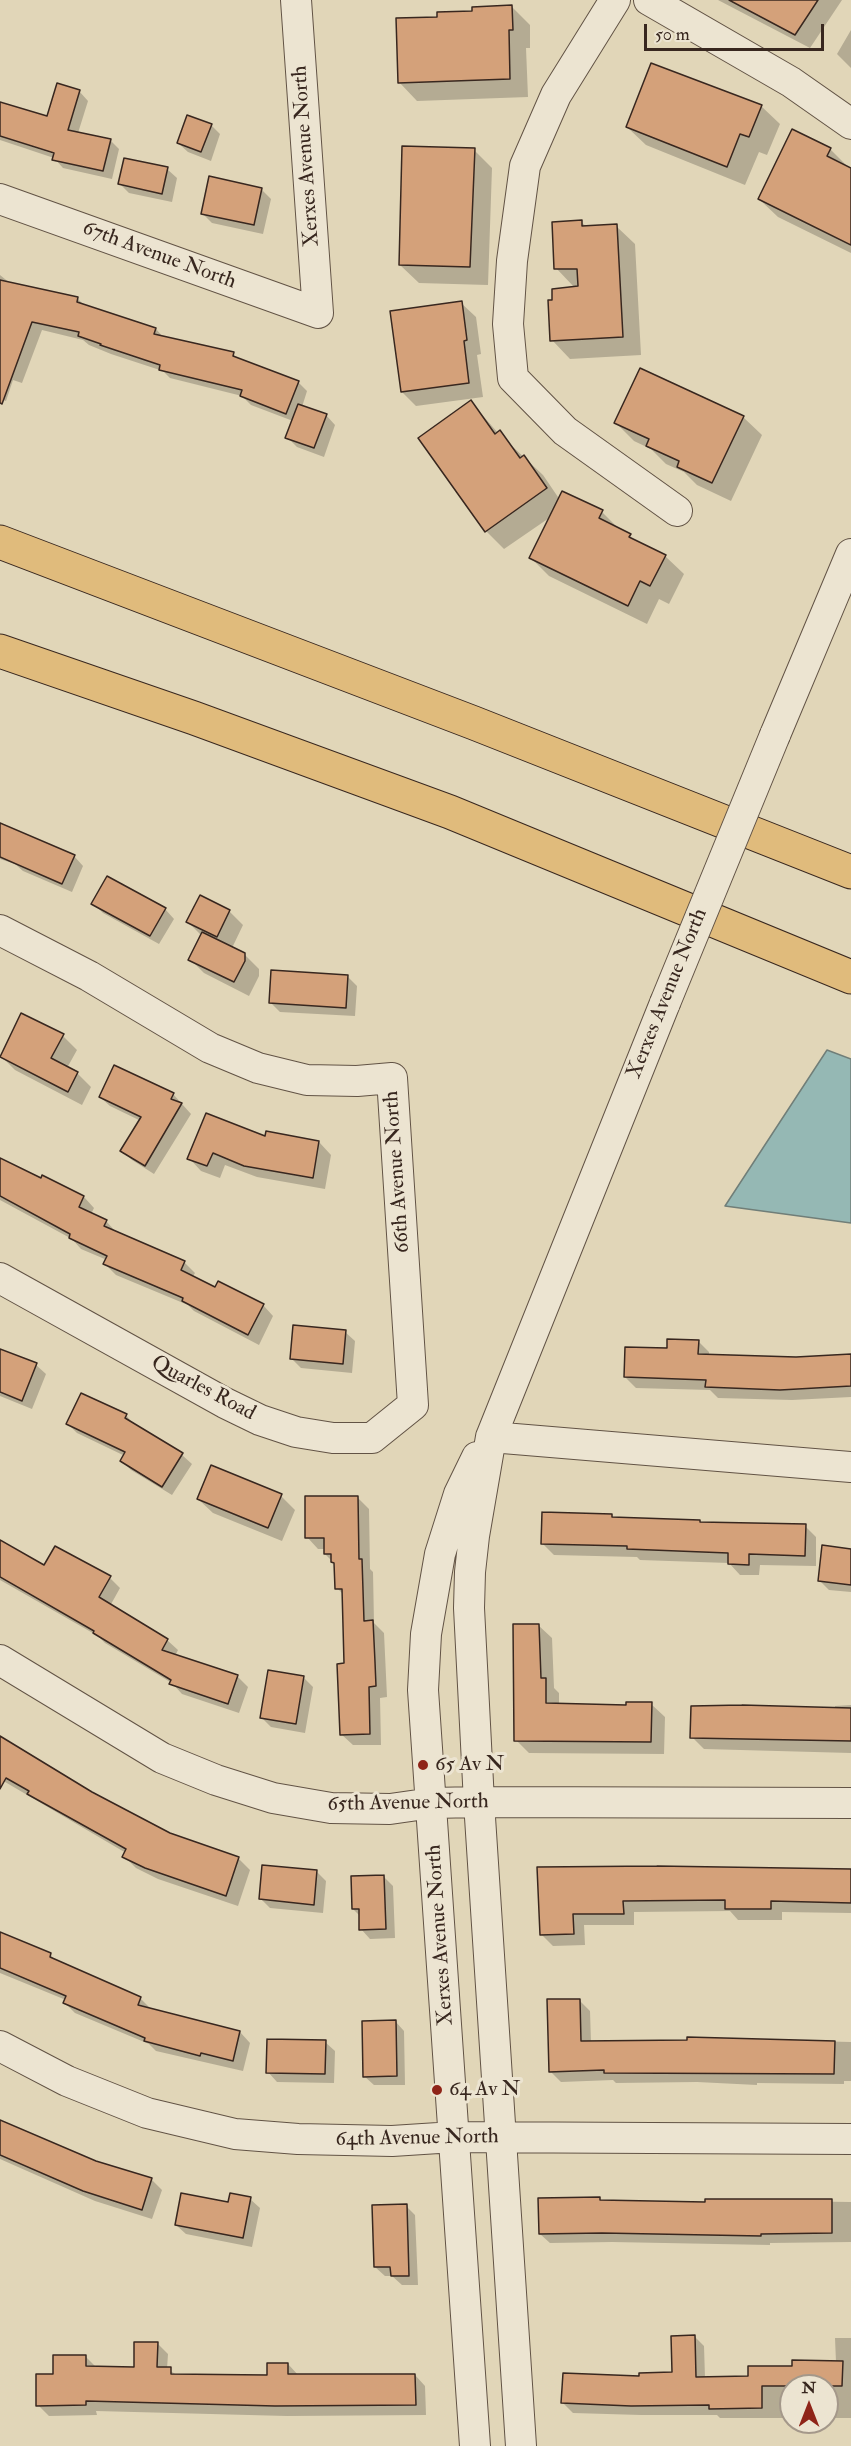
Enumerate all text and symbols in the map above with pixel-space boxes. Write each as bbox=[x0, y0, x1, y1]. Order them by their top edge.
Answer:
scale bar bbox=[647, 12, 827, 50]
text: 50 m bbox=[655, 23, 690, 46]
street label: Xerxes Avenue North bbox=[288, 65, 326, 247]
street label: 67th Avenue North bbox=[79, 216, 239, 296]
street label: Xerxes Avenue North bbox=[622, 905, 714, 1083]
street label: 66th Avenue North bbox=[380, 1090, 416, 1254]
street label: Quarles Road bbox=[147, 1351, 259, 1427]
place label: 65 Av N bbox=[435, 1752, 504, 1778]
marker: 65 Av N bbox=[416, 1758, 430, 1772]
street label: 65th Avenue North bbox=[327, 1790, 489, 1818]
street label: Xerxes Avenue North bbox=[422, 1844, 460, 2026]
place label: 64 Av N bbox=[449, 2077, 520, 2103]
marker: 64 Av N bbox=[430, 2083, 444, 2097]
street label: 64th Avenue North bbox=[335, 2125, 499, 2153]
north arrow bbox=[779, 2374, 839, 2434]
text: N bbox=[802, 2378, 816, 2398]

